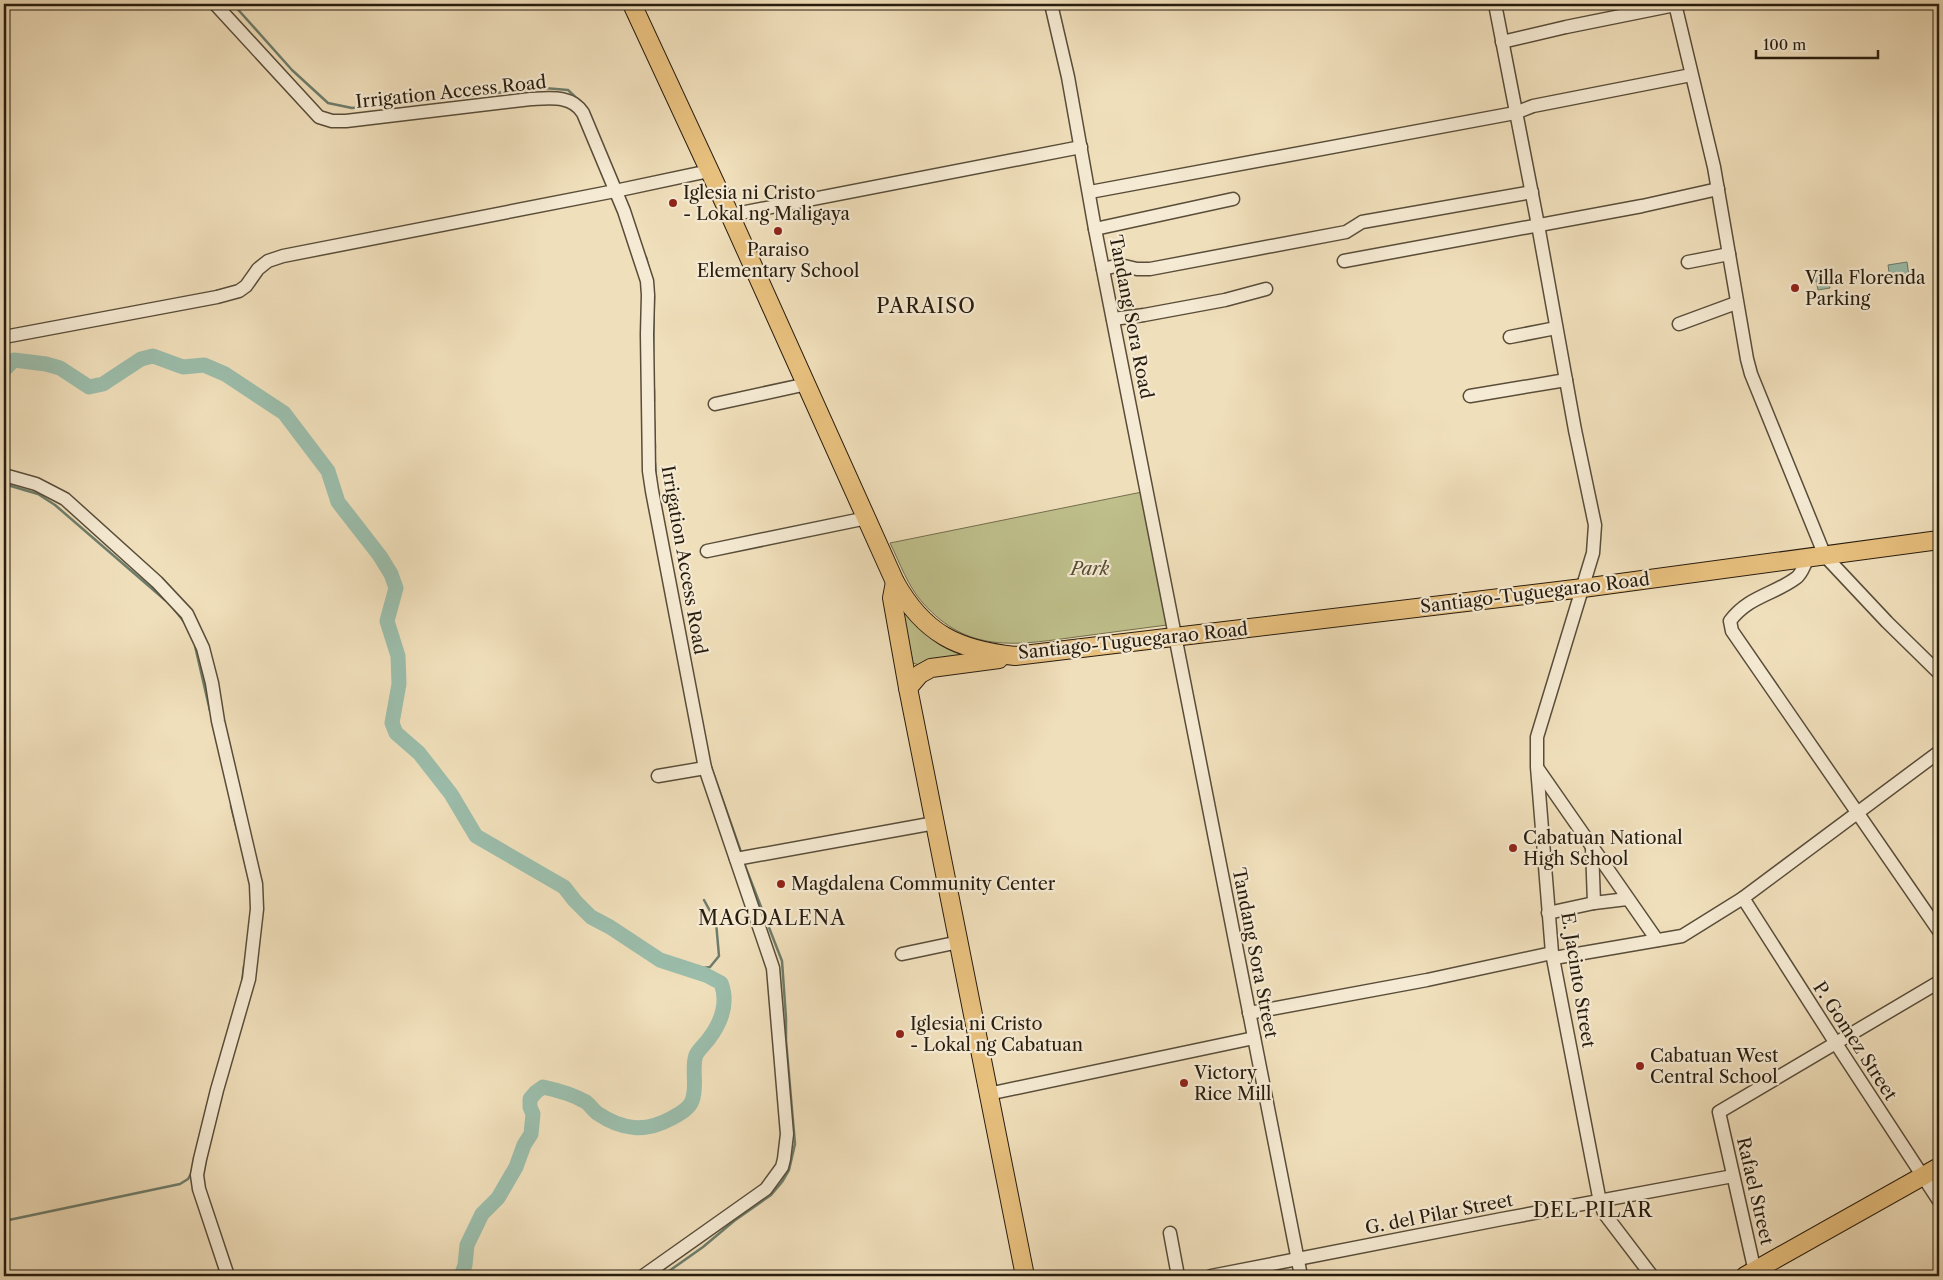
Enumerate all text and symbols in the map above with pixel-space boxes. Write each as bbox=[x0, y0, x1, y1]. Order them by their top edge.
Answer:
scale bar bbox=[1756, 28, 1878, 60]
text: 100 m bbox=[1763, 35, 1806, 54]
street label: Irrigation Access Road bbox=[355, 71, 547, 113]
place label: Iglesia ni Cristo - Lokal ng Maligaya bbox=[683, 182, 850, 225]
marker: Iglesia ni Cristo - Lokal ng Maligaya bbox=[667, 197, 679, 209]
marker: Paraiso Elementary School bbox=[772, 225, 784, 237]
street label: Tandang Sora Road bbox=[1104, 233, 1158, 401]
place label: Paraiso Elementary School bbox=[697, 239, 859, 282]
place label: Villa Florenda Parking bbox=[1804, 267, 1926, 310]
marker: Villa Florenda Parking bbox=[1789, 282, 1801, 294]
district label: PARAISO bbox=[876, 294, 976, 318]
street label: Irrigation Access Road bbox=[657, 464, 711, 656]
park label: Park bbox=[1069, 558, 1110, 580]
street label: Santiago-Tuguegarao Road bbox=[1419, 568, 1651, 618]
street label: Santiago-Tuguegarao Road bbox=[1017, 618, 1249, 664]
place label: Cabatuan National High School bbox=[1523, 827, 1683, 870]
marker: Cabatuan National High School bbox=[1507, 842, 1519, 854]
street label: Tandang Sora Street bbox=[1228, 866, 1282, 1041]
place label: Magdalena Community Center bbox=[791, 873, 1056, 895]
marker: Magdalena Community Center bbox=[775, 878, 787, 890]
district label: MAGDALENA bbox=[698, 906, 846, 930]
street label: E. Jacinto Street bbox=[1556, 911, 1600, 1050]
street label: P. Gomez Street bbox=[1808, 977, 1902, 1105]
place label: Iglesia ni Cristo - Lokal ng Cabatuan bbox=[910, 1013, 1083, 1056]
marker: Iglesia ni Cristo - Lokal ng Cabatuan bbox=[894, 1028, 906, 1040]
place label: Cabatuan West Central School bbox=[1650, 1045, 1779, 1088]
marker: Cabatuan West Central School bbox=[1634, 1060, 1646, 1072]
place label: Victory Rice Mill bbox=[1193, 1062, 1271, 1105]
marker: Victory Rice Mill bbox=[1178, 1077, 1190, 1089]
street label: Rafael Street bbox=[1732, 1135, 1778, 1248]
street label: G. del Pilar Street bbox=[1363, 1189, 1515, 1239]
district label: DEL PILAR bbox=[1533, 1198, 1653, 1222]

